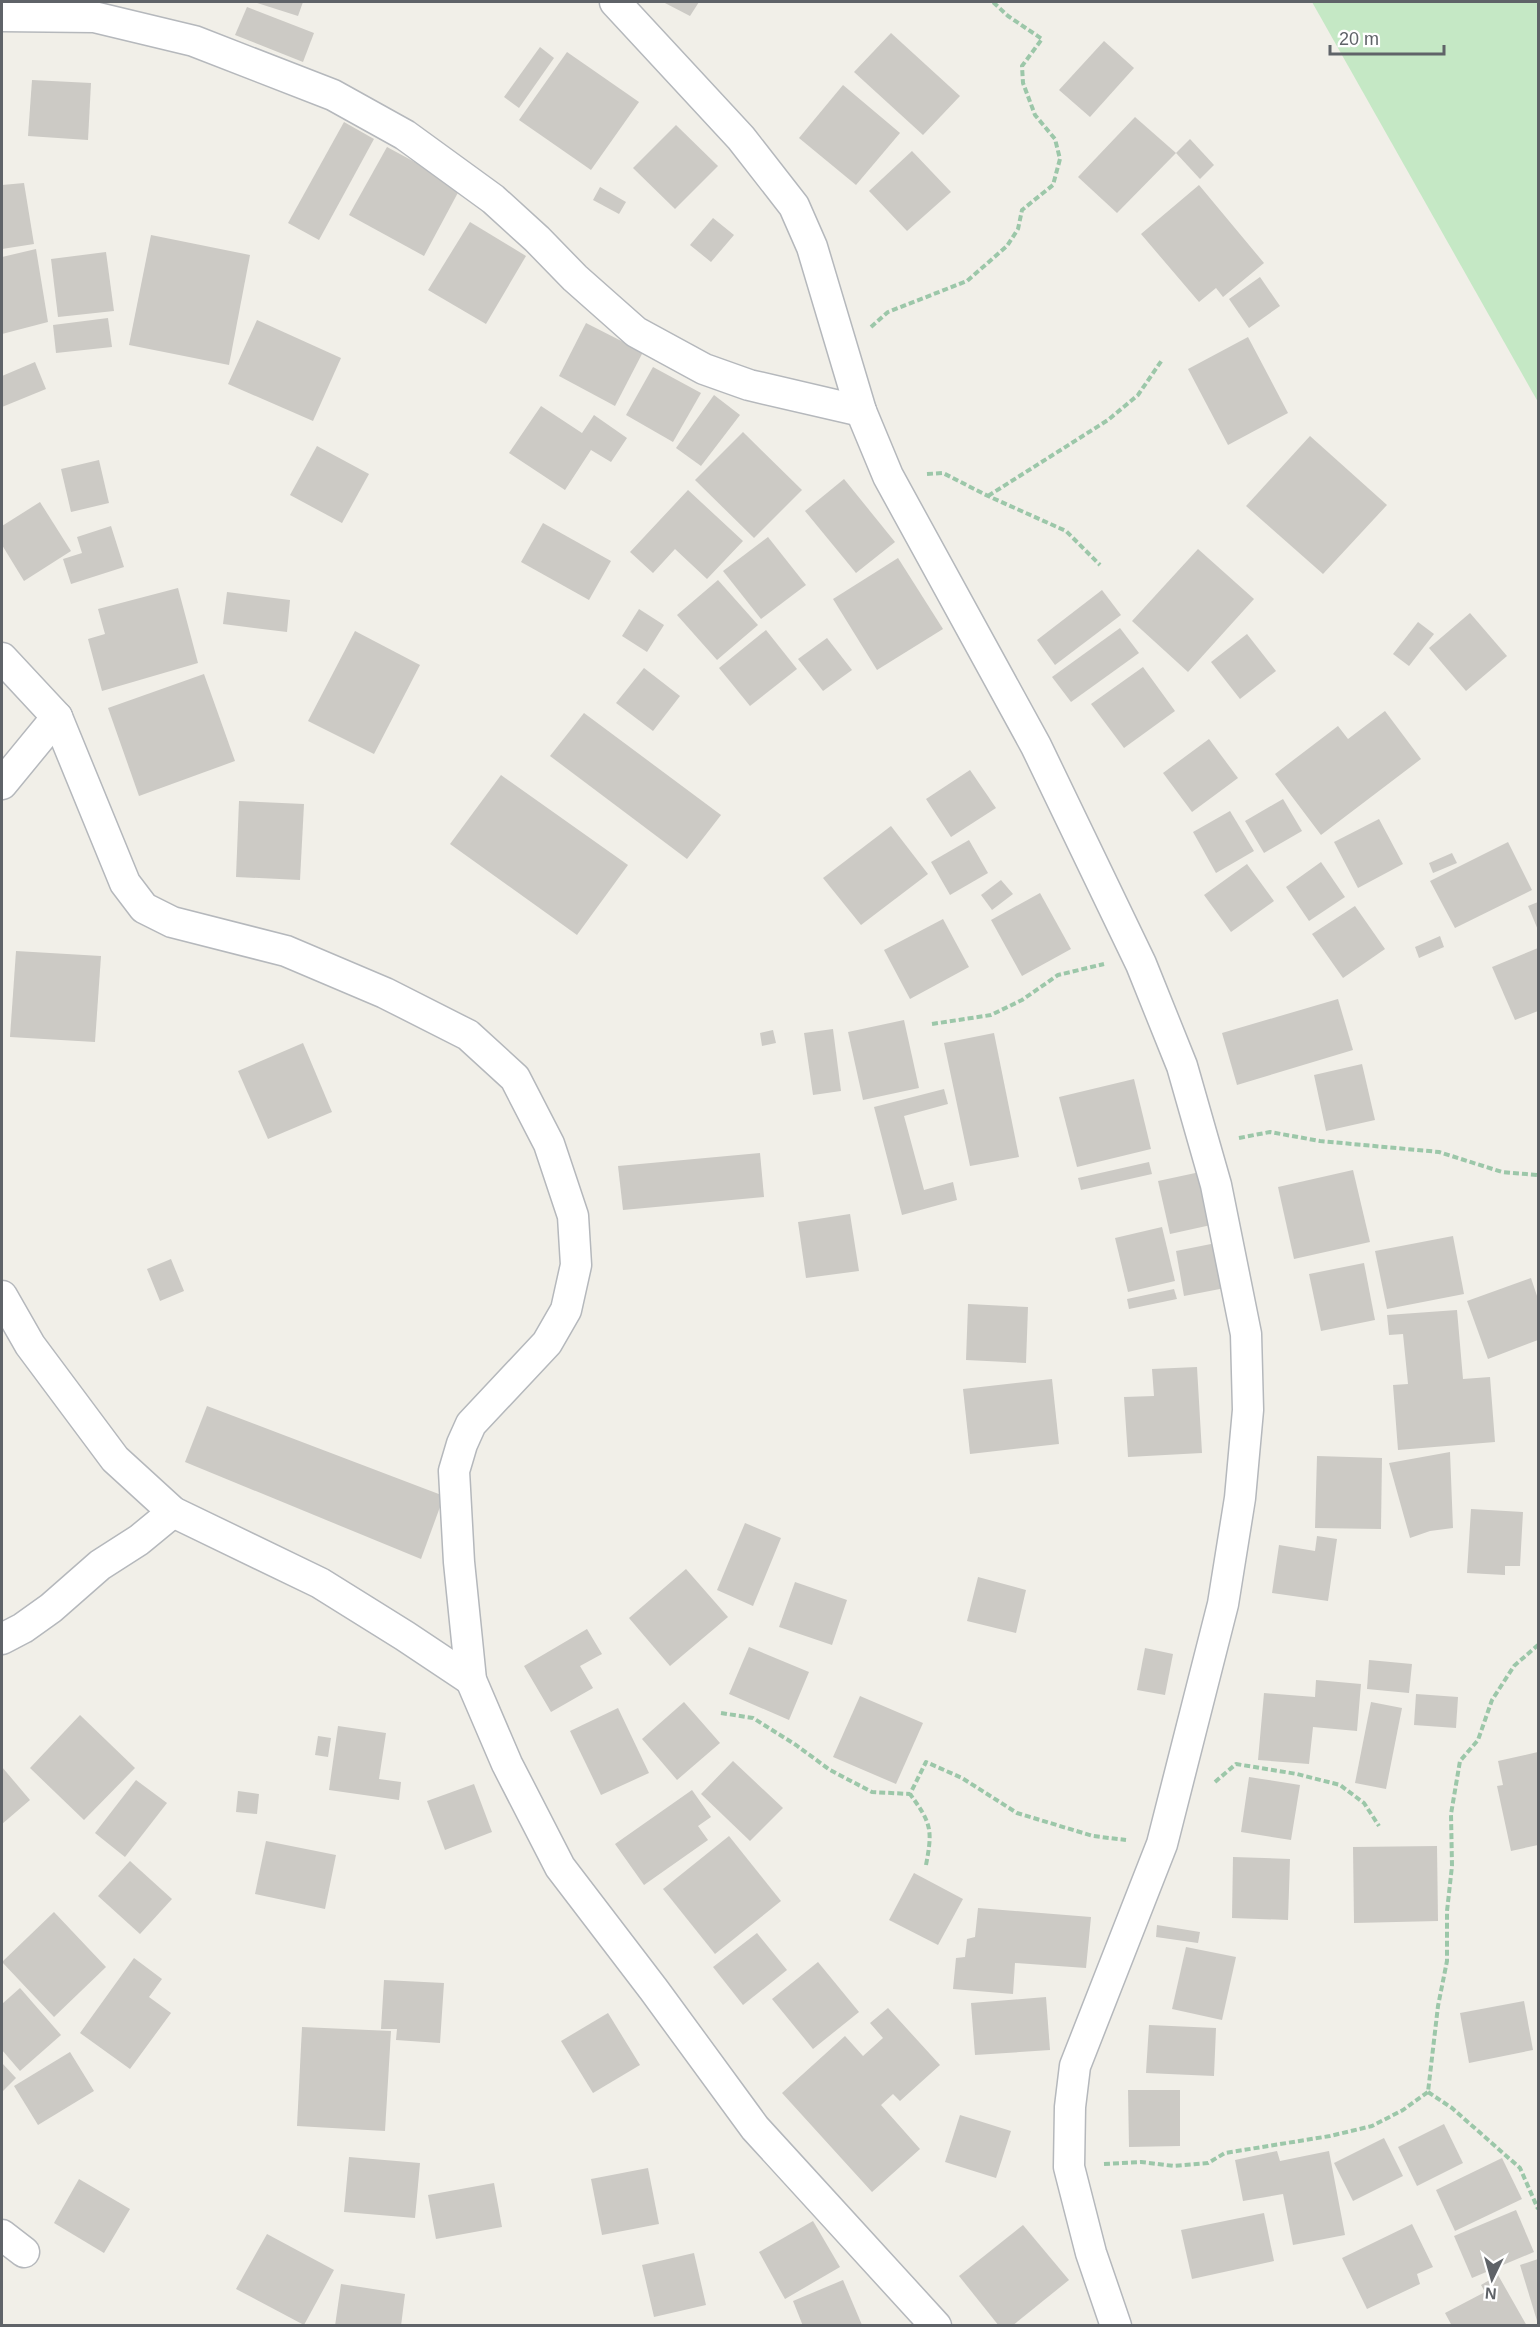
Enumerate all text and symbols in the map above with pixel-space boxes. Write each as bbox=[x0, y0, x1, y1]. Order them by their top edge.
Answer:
scale bar bbox=[1330, 18, 1444, 56]
text: 20 m bbox=[1339, 29, 1379, 49]
north arrow bbox=[1462, 2249, 1522, 2309]
text: N bbox=[1484, 2284, 1497, 2302]

